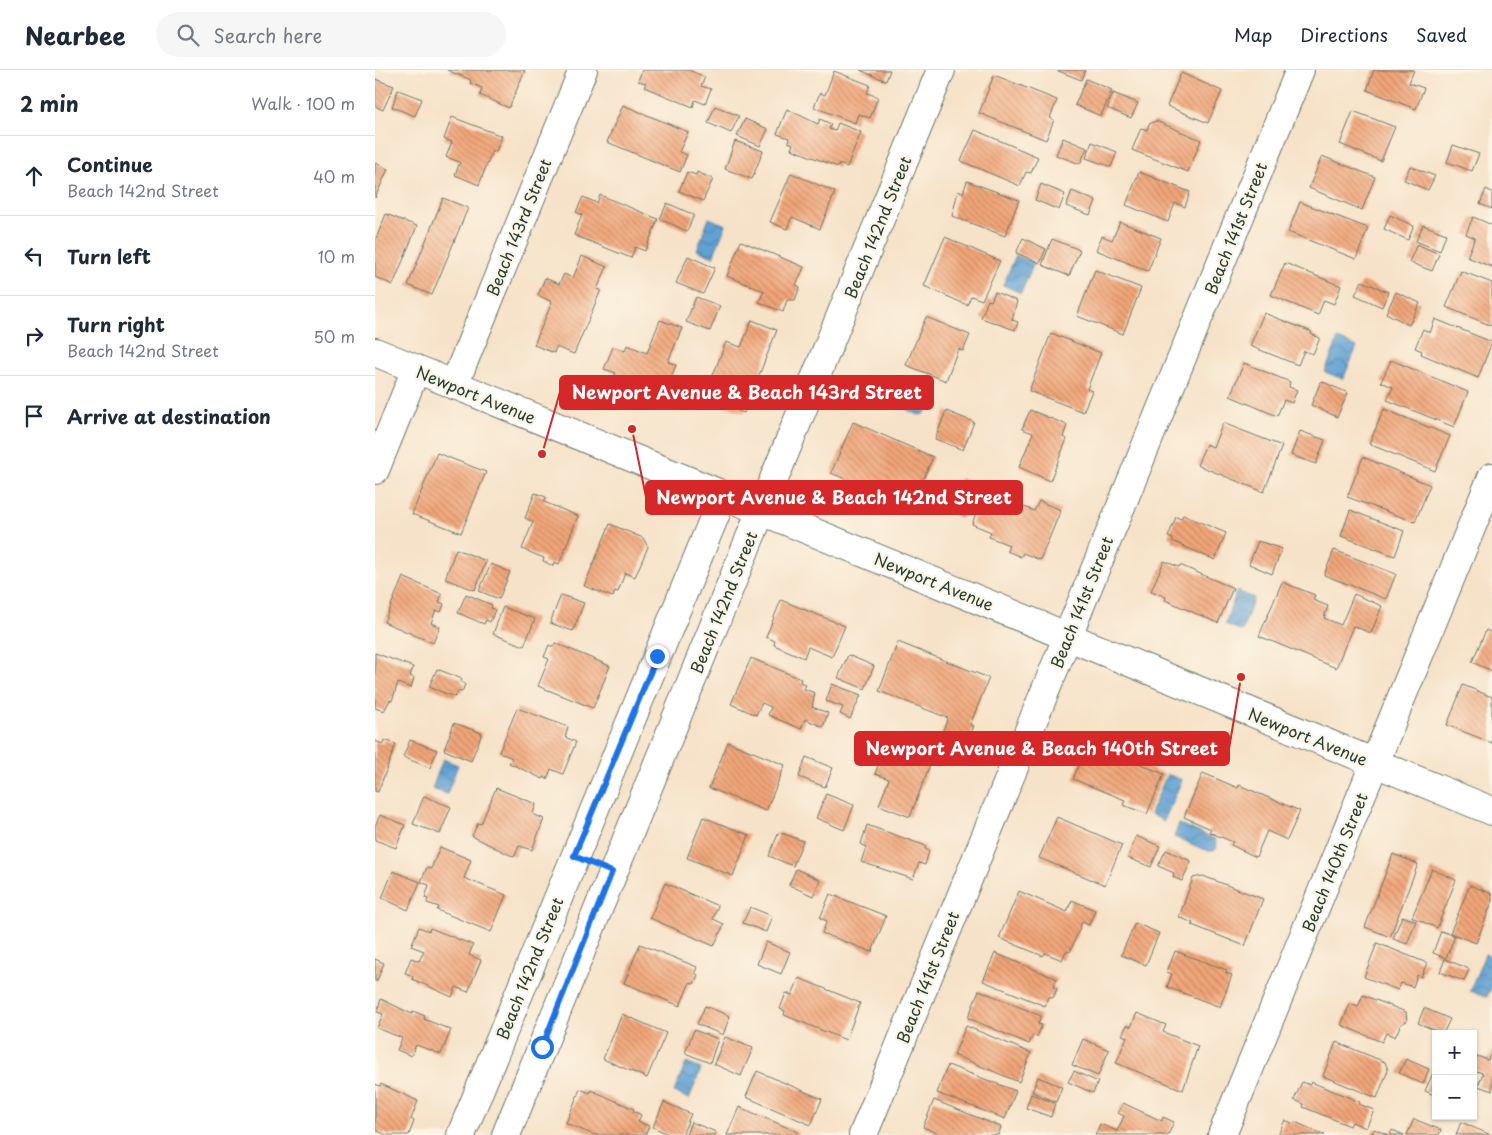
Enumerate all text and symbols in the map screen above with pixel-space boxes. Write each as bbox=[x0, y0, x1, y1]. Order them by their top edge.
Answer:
search box bbox=[156, 12, 506, 57]
text: Nearbee bbox=[25, 17, 126, 53]
icon: search bbox=[174, 21, 202, 49]
text: Search here bbox=[214, 21, 322, 49]
text: Map bbox=[1234, 21, 1272, 48]
text: Directions bbox=[1300, 21, 1388, 48]
text: Saved bbox=[1416, 21, 1467, 48]
text: 2 min bbox=[20, 87, 79, 119]
text: Walk · 100 m bbox=[251, 91, 355, 115]
text: Continue bbox=[67, 150, 153, 178]
street label: Beach 142nd Street bbox=[837, 152, 917, 302]
street label: Beach 143rd Street bbox=[479, 155, 557, 299]
street label: Beach 141st Street bbox=[1198, 158, 1273, 298]
icon: ahead bbox=[20, 162, 48, 190]
text: 40 m bbox=[313, 164, 355, 188]
text: Beach 142nd Street bbox=[67, 178, 219, 202]
icon: left bbox=[20, 242, 48, 270]
text: Turn left bbox=[67, 242, 151, 270]
text: 10 m bbox=[318, 244, 355, 268]
text: Turn right bbox=[67, 310, 165, 338]
icon: right bbox=[20, 322, 48, 350]
text: 50 m bbox=[314, 324, 355, 348]
text: Beach 142nd Street bbox=[67, 338, 219, 362]
street label: Newport Avenue bbox=[413, 359, 540, 429]
callout: Newport Avenue & Beach 143rd Street bbox=[560, 376, 933, 409]
text: Newport Avenue & Beach 143rd Street bbox=[572, 378, 922, 405]
icon: arrive bbox=[20, 402, 48, 430]
text: Arrive at destination bbox=[67, 402, 271, 430]
callout: Newport Avenue & Beach 142nd Street bbox=[646, 481, 1022, 514]
text: Newport Avenue & Beach 142nd Street bbox=[656, 483, 1012, 510]
street label: Beach 142nd Street bbox=[683, 527, 763, 677]
street label: Beach 141st Street bbox=[1044, 532, 1119, 672]
street label: Newport Avenue bbox=[871, 546, 998, 616]
route end bbox=[646, 645, 669, 668]
street label: Newport Avenue bbox=[1245, 701, 1372, 771]
callout: Newport Avenue & Beach 140th Street bbox=[855, 732, 1229, 765]
text: Newport Avenue & Beach 140th Street bbox=[866, 734, 1219, 761]
street label: Beach 140th Street bbox=[1295, 788, 1373, 935]
street label: Beach 142nd Street bbox=[489, 893, 569, 1043]
street label: Beach 141st Street bbox=[890, 907, 965, 1047]
map controls bbox=[1432, 1030, 1477, 1120]
button: + bbox=[1432, 1030, 1477, 1075]
route start bbox=[531, 1036, 554, 1059]
button: − bbox=[1432, 1075, 1477, 1120]

